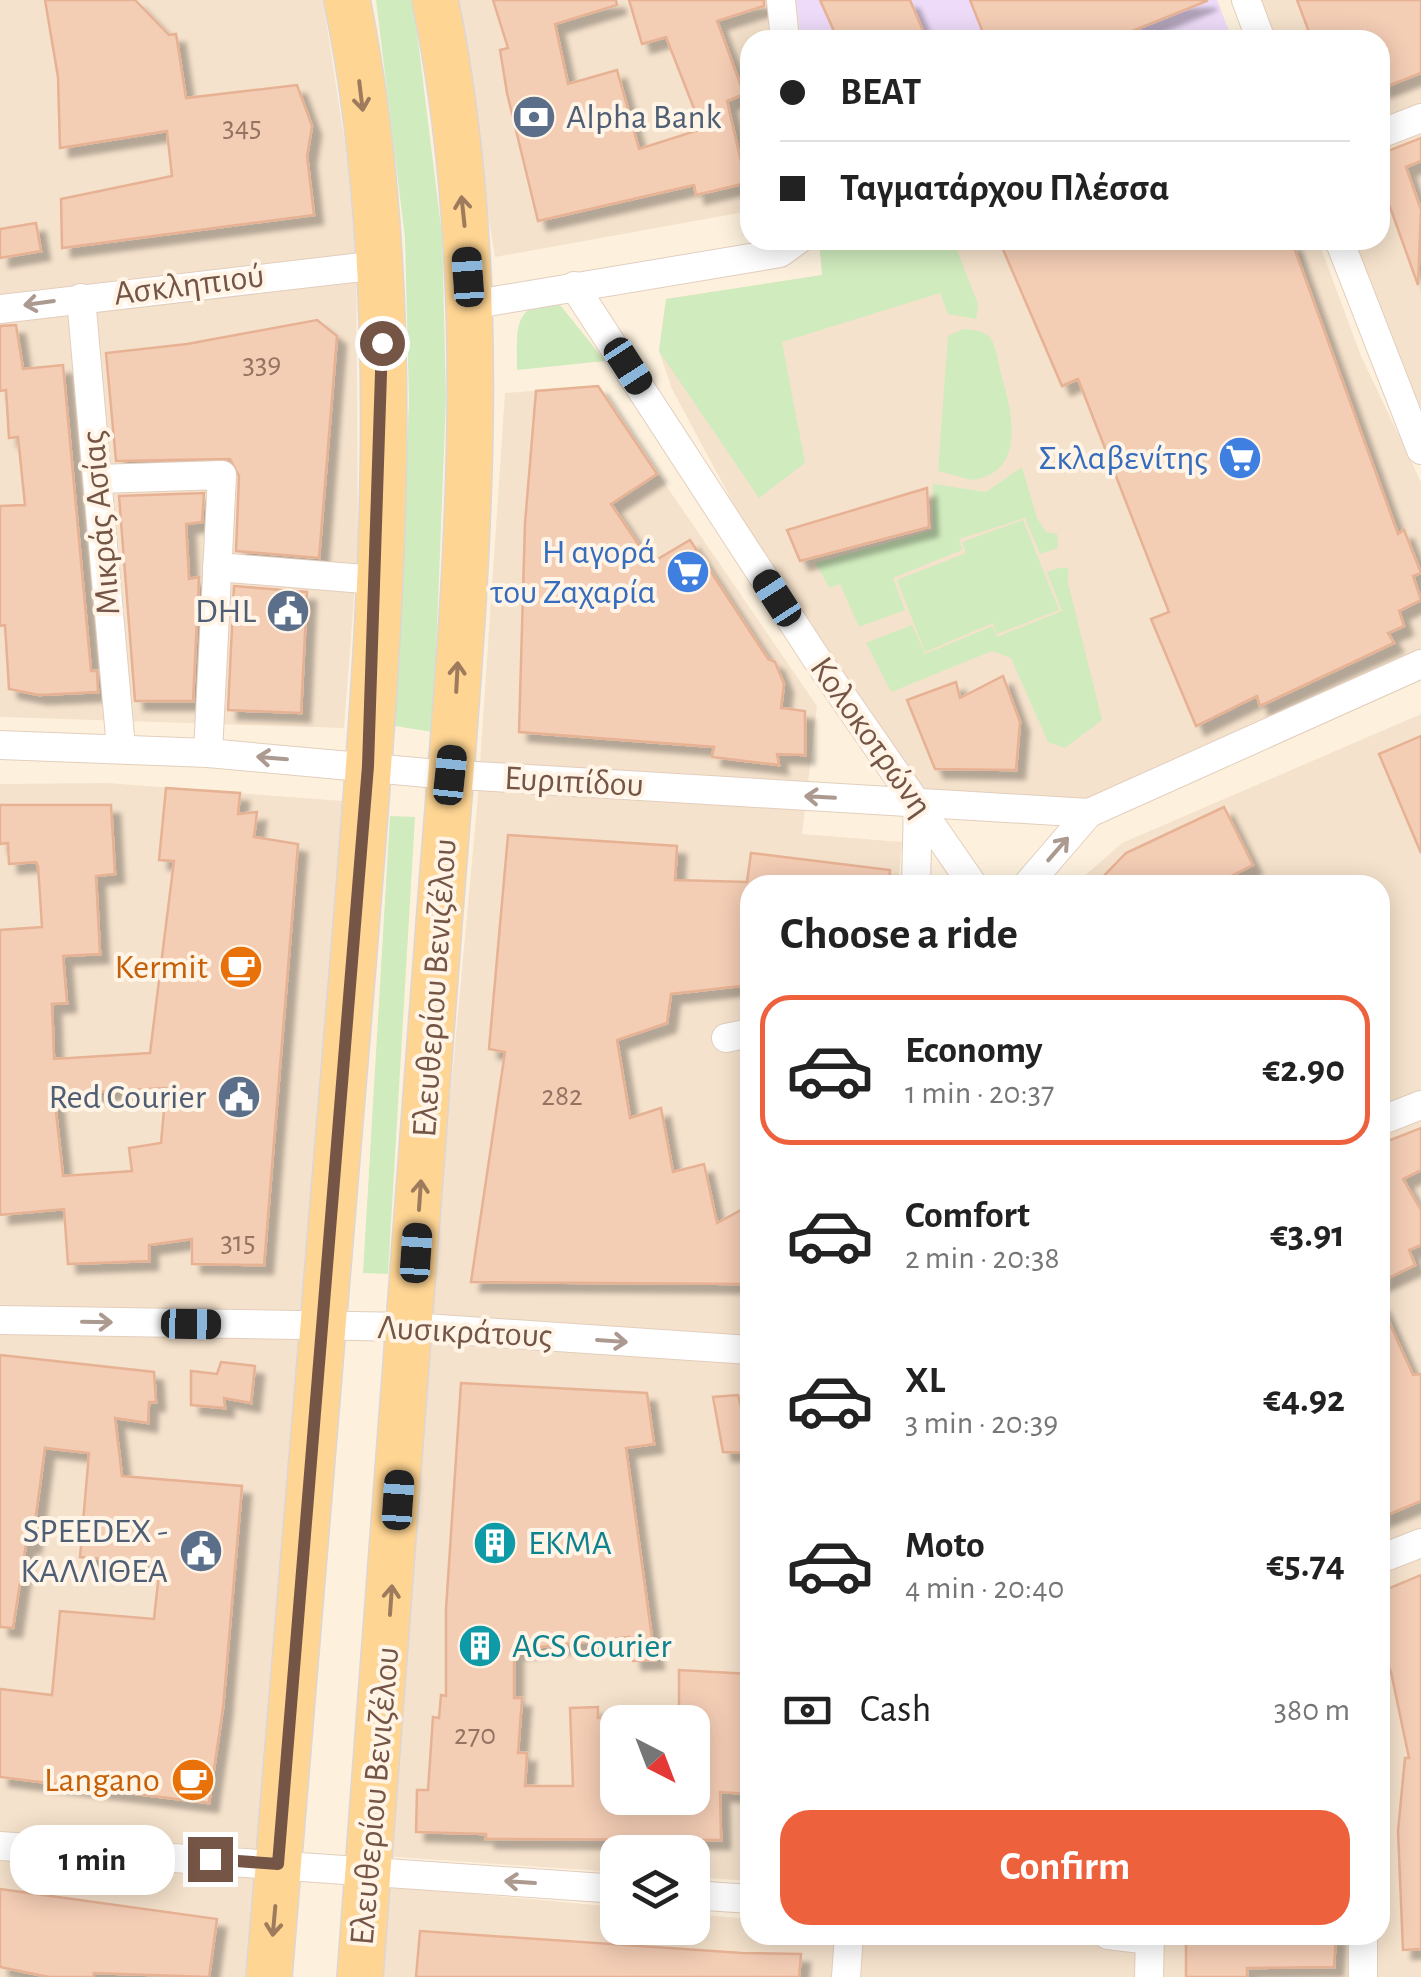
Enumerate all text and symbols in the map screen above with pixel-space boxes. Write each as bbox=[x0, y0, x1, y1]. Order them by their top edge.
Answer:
text: ΒΕΑΤ bbox=[840, 74, 921, 112]
one-way arrow bbox=[352, 80, 371, 112]
bank icon: Alpha Bank bbox=[511, 94, 557, 140]
place label: Alpha Bank bbox=[566, 100, 722, 135]
house number: 345 bbox=[222, 112, 262, 142]
text: Ταγματάρχου Πλέσσα bbox=[840, 170, 1169, 208]
one-way arrow bbox=[453, 195, 472, 227]
car bbox=[451, 246, 485, 308]
street label: Ασκληπιού bbox=[112, 258, 266, 312]
one-way arrow bbox=[23, 295, 56, 313]
route start bbox=[360, 321, 405, 366]
car bbox=[599, 333, 657, 399]
house number: 339 bbox=[243, 349, 281, 379]
street label: Μικράς Ασίας bbox=[75, 429, 127, 617]
supermarket icon: Σκλαβενίτης bbox=[1217, 435, 1263, 481]
place label: Σκλαβενίτης bbox=[1038, 441, 1208, 476]
place label: Η αγορά του Ζαχαρία bbox=[489, 535, 656, 610]
supermarket icon: Η αγορά του Ζαχαρία bbox=[665, 549, 711, 595]
car bbox=[748, 565, 806, 631]
public building icon: DHL bbox=[265, 588, 311, 634]
place label: DHL bbox=[195, 594, 256, 629]
street label: Κολοκοτρώνη bbox=[803, 651, 939, 823]
one-way arrow bbox=[448, 662, 467, 694]
car bbox=[432, 744, 468, 806]
one-way arrow bbox=[256, 748, 288, 767]
street label: Ευριπίδου bbox=[503, 761, 645, 803]
one-way arrow bbox=[805, 787, 837, 806]
street label: Ελευθερίου Βενιζέλου bbox=[407, 837, 463, 1139]
one-way arrow bbox=[1046, 837, 1069, 862]
text: Choose a ride bbox=[780, 912, 1018, 957]
cafe icon: Kermit bbox=[218, 944, 264, 990]
place label: Kermit bbox=[115, 950, 208, 985]
icon: car bbox=[785, 1025, 875, 1115]
text: Economy bbox=[905, 1032, 1043, 1070]
text: €2.90 bbox=[1263, 1051, 1345, 1089]
public building icon: Red Courier bbox=[216, 1074, 262, 1120]
text: 1 min · 20:37 bbox=[905, 1077, 1054, 1109]
place label: Red Courier bbox=[48, 1080, 207, 1115]
house number: 282 bbox=[541, 1081, 583, 1111]
one-way arrow bbox=[410, 1180, 429, 1212]
icon: car bbox=[785, 1190, 875, 1280]
text: Comfort bbox=[905, 1197, 1030, 1235]
text: €3.91 bbox=[1270, 1216, 1345, 1254]
car bbox=[399, 1222, 433, 1284]
house number: 315 bbox=[220, 1227, 256, 1257]
text: 2 min · 20:38 bbox=[905, 1242, 1060, 1274]
car bbox=[161, 1308, 221, 1340]
street label: Λυσικράτους bbox=[377, 1310, 553, 1354]
one-way arrow bbox=[80, 1312, 113, 1332]
one-way arrow bbox=[595, 1331, 628, 1350]
icon: car bbox=[785, 1355, 875, 1445]
text: XL bbox=[905, 1362, 945, 1400]
text: €4.92 bbox=[1263, 1381, 1345, 1419]
text: 3 min · 20:39 bbox=[905, 1407, 1058, 1439]
car bbox=[381, 1469, 415, 1531]
place label: SPEEDEX - ΚΑΛΛΙΘΕΑ bbox=[20, 1514, 168, 1589]
building icon: ΕΚΜΑ bbox=[472, 1520, 518, 1566]
icon: car bbox=[785, 1520, 875, 1610]
place label: ΕΚΜΑ bbox=[528, 1526, 612, 1561]
text: Moto bbox=[905, 1527, 985, 1565]
public building icon: SPEEDEX - ΚΑΛΛΙΘΕΑ bbox=[178, 1528, 224, 1574]
text: €5.74 bbox=[1267, 1546, 1345, 1584]
text: 4 min · 20:40 bbox=[905, 1572, 1065, 1604]
one-way arrow bbox=[381, 1584, 400, 1616]
building icon: ACS Courier bbox=[457, 1623, 503, 1669]
place label: ACS Courier bbox=[512, 1629, 672, 1664]
street label: Ελευθερίου Βενιζέλου bbox=[345, 1645, 405, 1947]
icon: cash bbox=[780, 1683, 835, 1738]
text: Cash bbox=[860, 1691, 931, 1729]
text: 380 m bbox=[1274, 1694, 1350, 1726]
north arrow bbox=[600, 1705, 710, 1815]
map controls bbox=[600, 1705, 710, 1945]
house number: 270 bbox=[454, 1720, 496, 1750]
cafe icon: Langano bbox=[170, 1757, 216, 1803]
place label: Langano bbox=[44, 1763, 160, 1798]
button: Confirm bbox=[780, 1810, 1350, 1925]
callout: 1 min bbox=[10, 1824, 175, 1894]
button: layers bbox=[600, 1835, 710, 1945]
route end bbox=[188, 1837, 233, 1882]
text: 1 min bbox=[59, 1844, 126, 1876]
one-way arrow bbox=[505, 1872, 537, 1891]
one-way arrow bbox=[264, 1904, 283, 1936]

